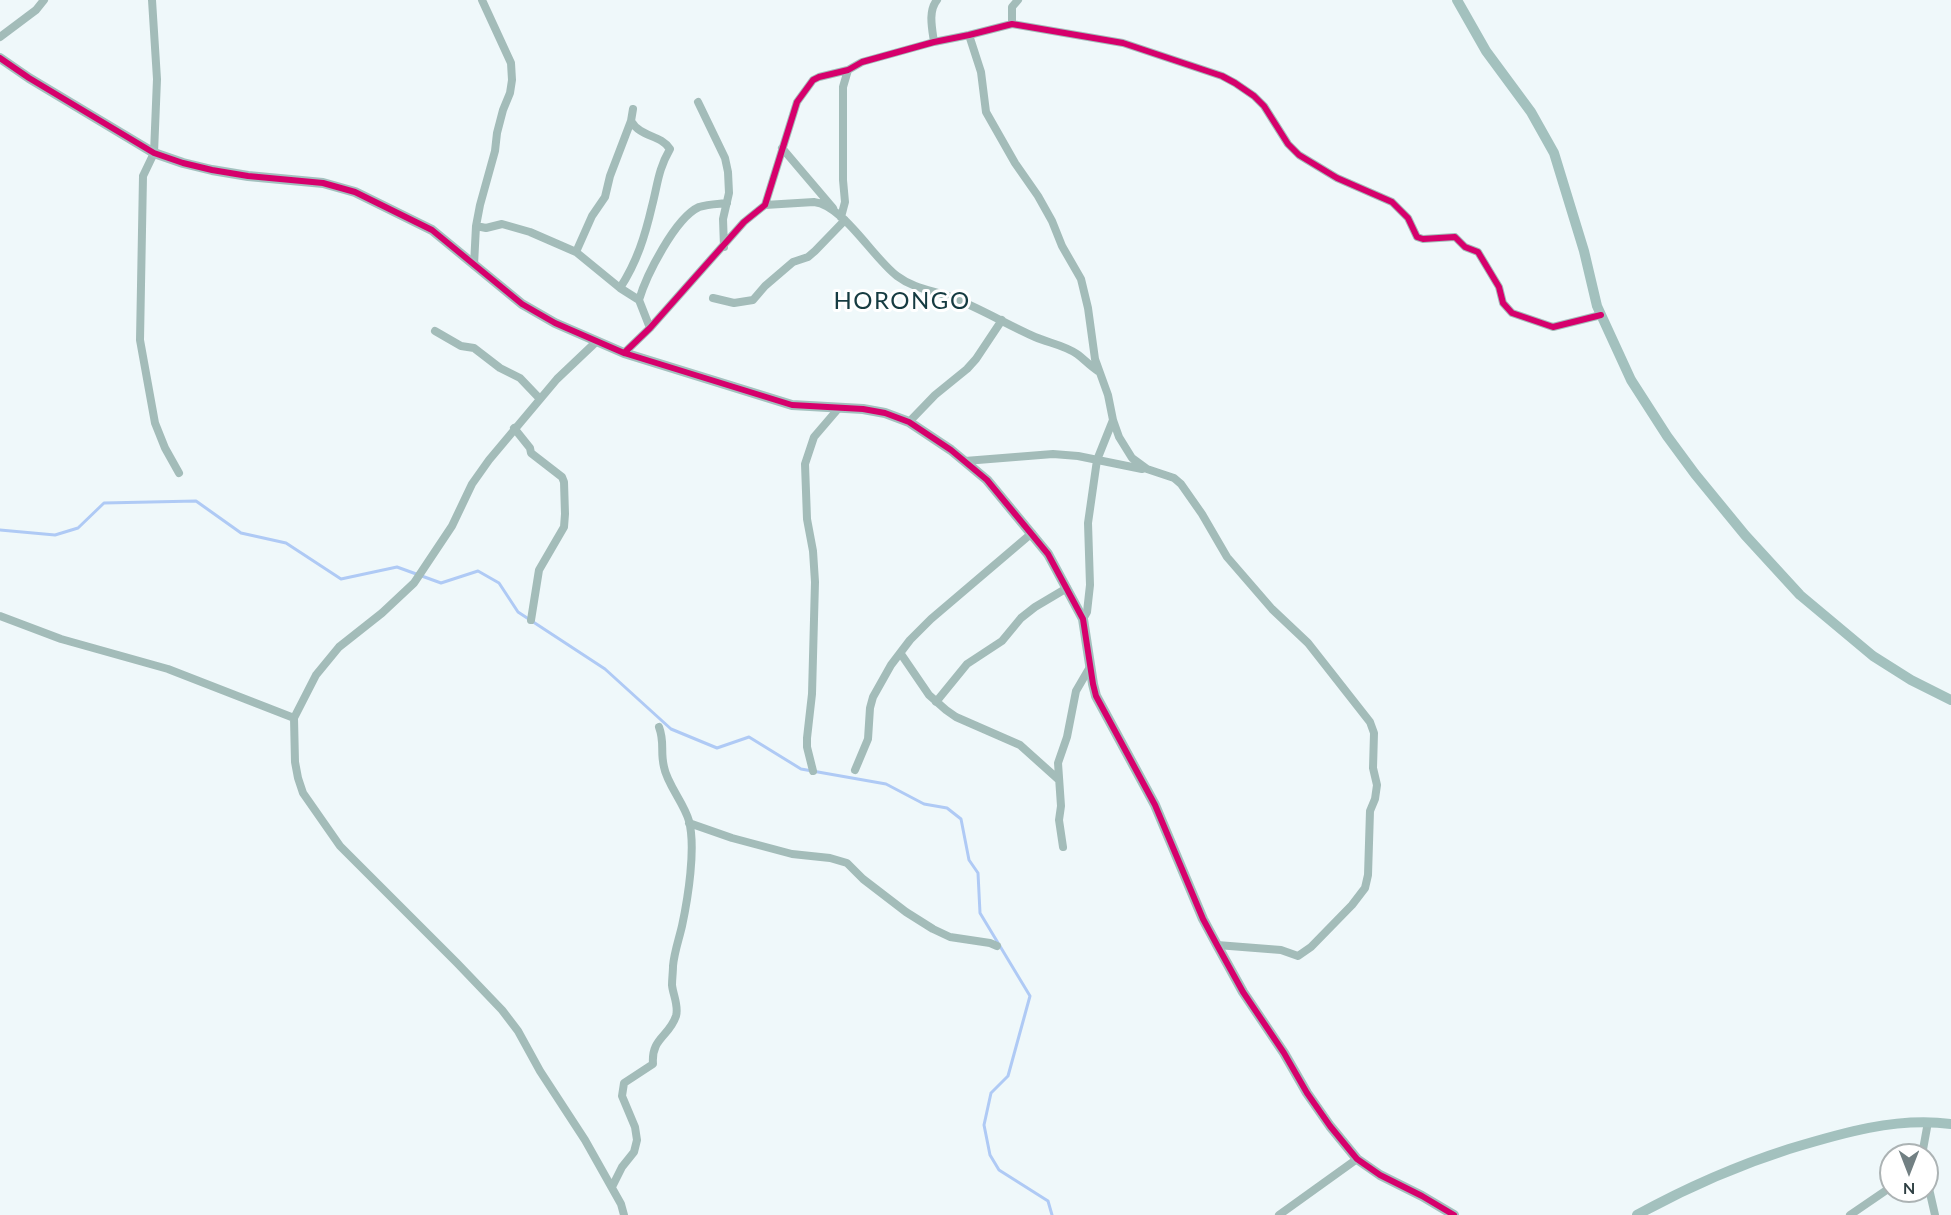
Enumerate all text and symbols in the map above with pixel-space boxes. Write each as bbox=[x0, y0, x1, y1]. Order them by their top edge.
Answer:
district label: HORONGO bbox=[833, 287, 971, 315]
north arrow bbox=[1879, 1143, 1939, 1203]
text: N bbox=[1903, 1180, 1915, 1199]

